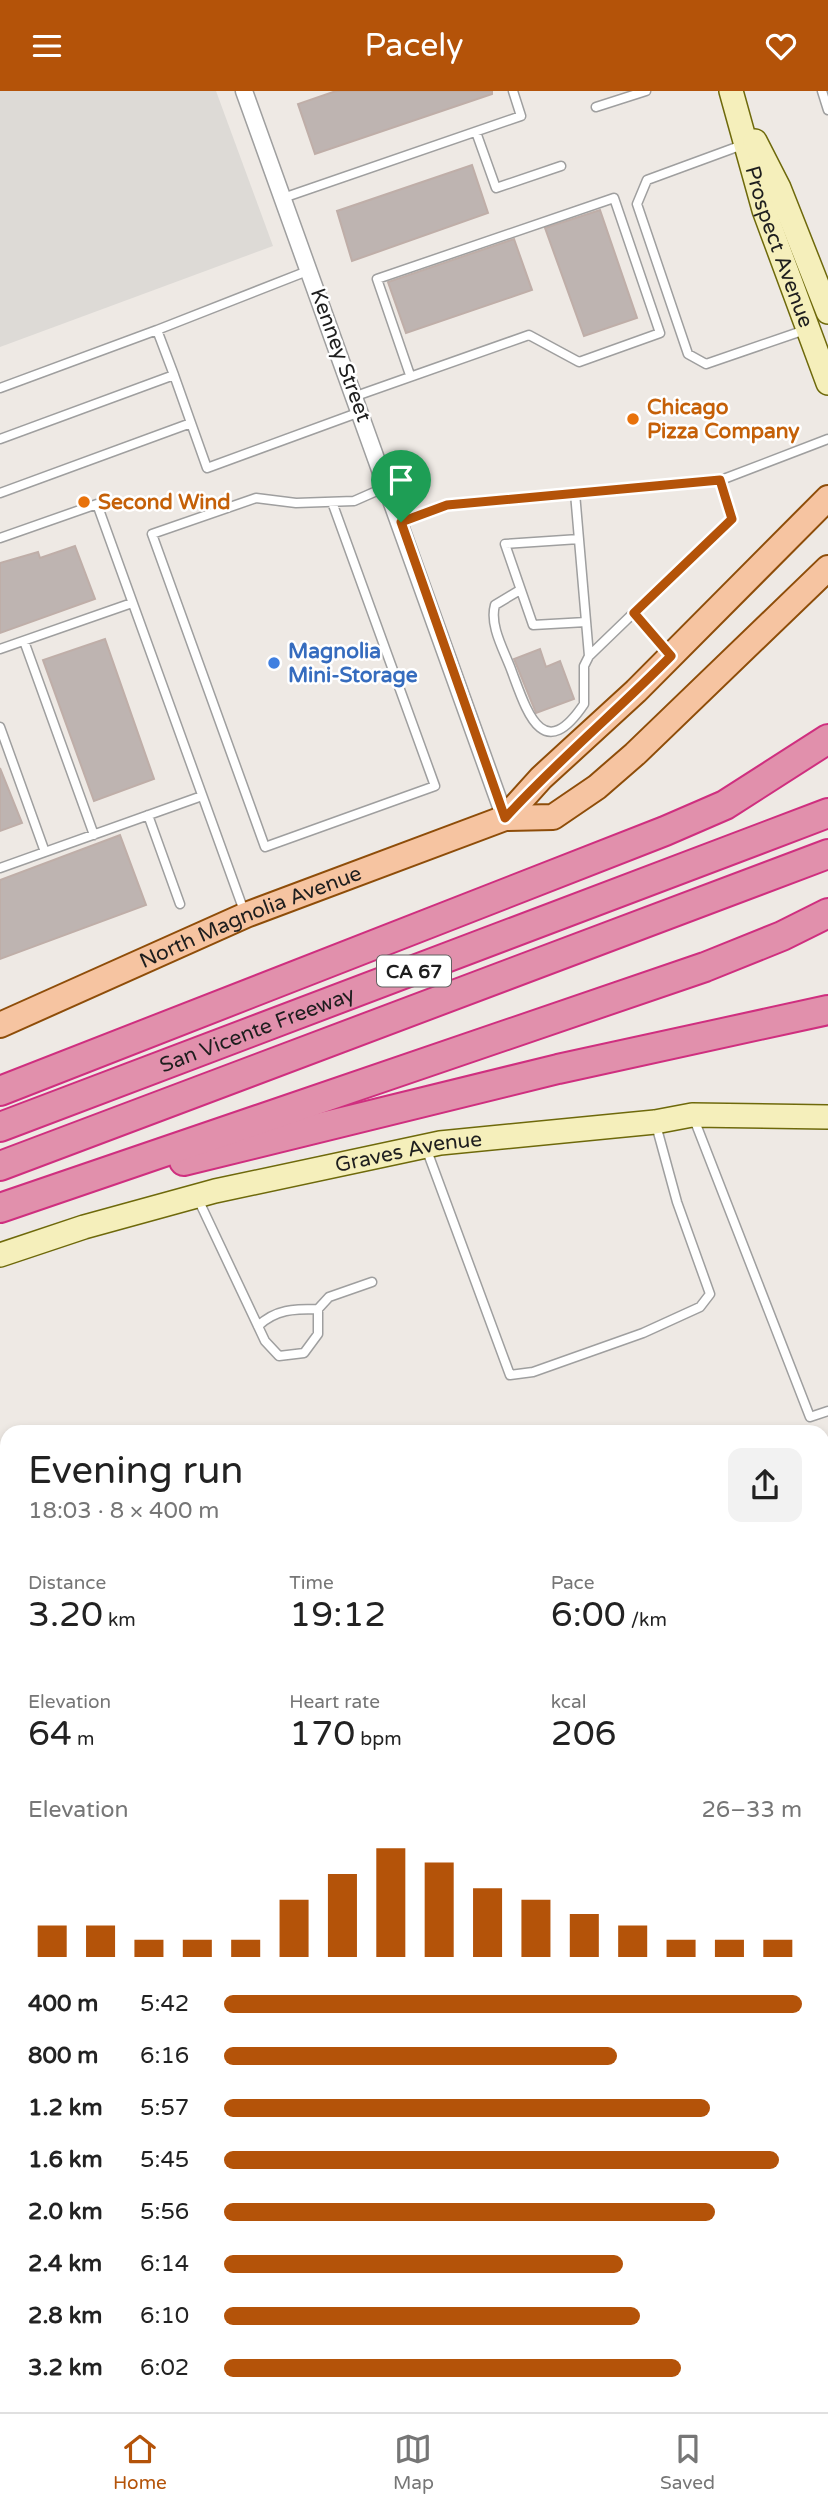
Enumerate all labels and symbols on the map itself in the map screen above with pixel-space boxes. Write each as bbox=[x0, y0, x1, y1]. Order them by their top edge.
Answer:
street label: Prospect Avenue bbox=[739, 163, 818, 331]
street label: Kenney Street bbox=[305, 285, 376, 425]
place label: Chicago Pizza Company bbox=[647, 395, 800, 444]
marker: Chicago Pizza Company bbox=[625, 411, 641, 427]
pin bbox=[371, 450, 431, 522]
place label: Second Wind bbox=[98, 490, 231, 515]
marker: Second Wind bbox=[76, 494, 92, 510]
place label: Magnolia Mini-Storage bbox=[288, 639, 418, 688]
marker: Magnolia Mini-Storage bbox=[266, 655, 282, 671]
street label: North Magnolia Avenue bbox=[136, 861, 365, 974]
road number: CA 67 bbox=[377, 955, 451, 986]
street label: San Vicente Freeway bbox=[156, 982, 358, 1078]
street label: Graves Avenue bbox=[333, 1127, 483, 1178]

